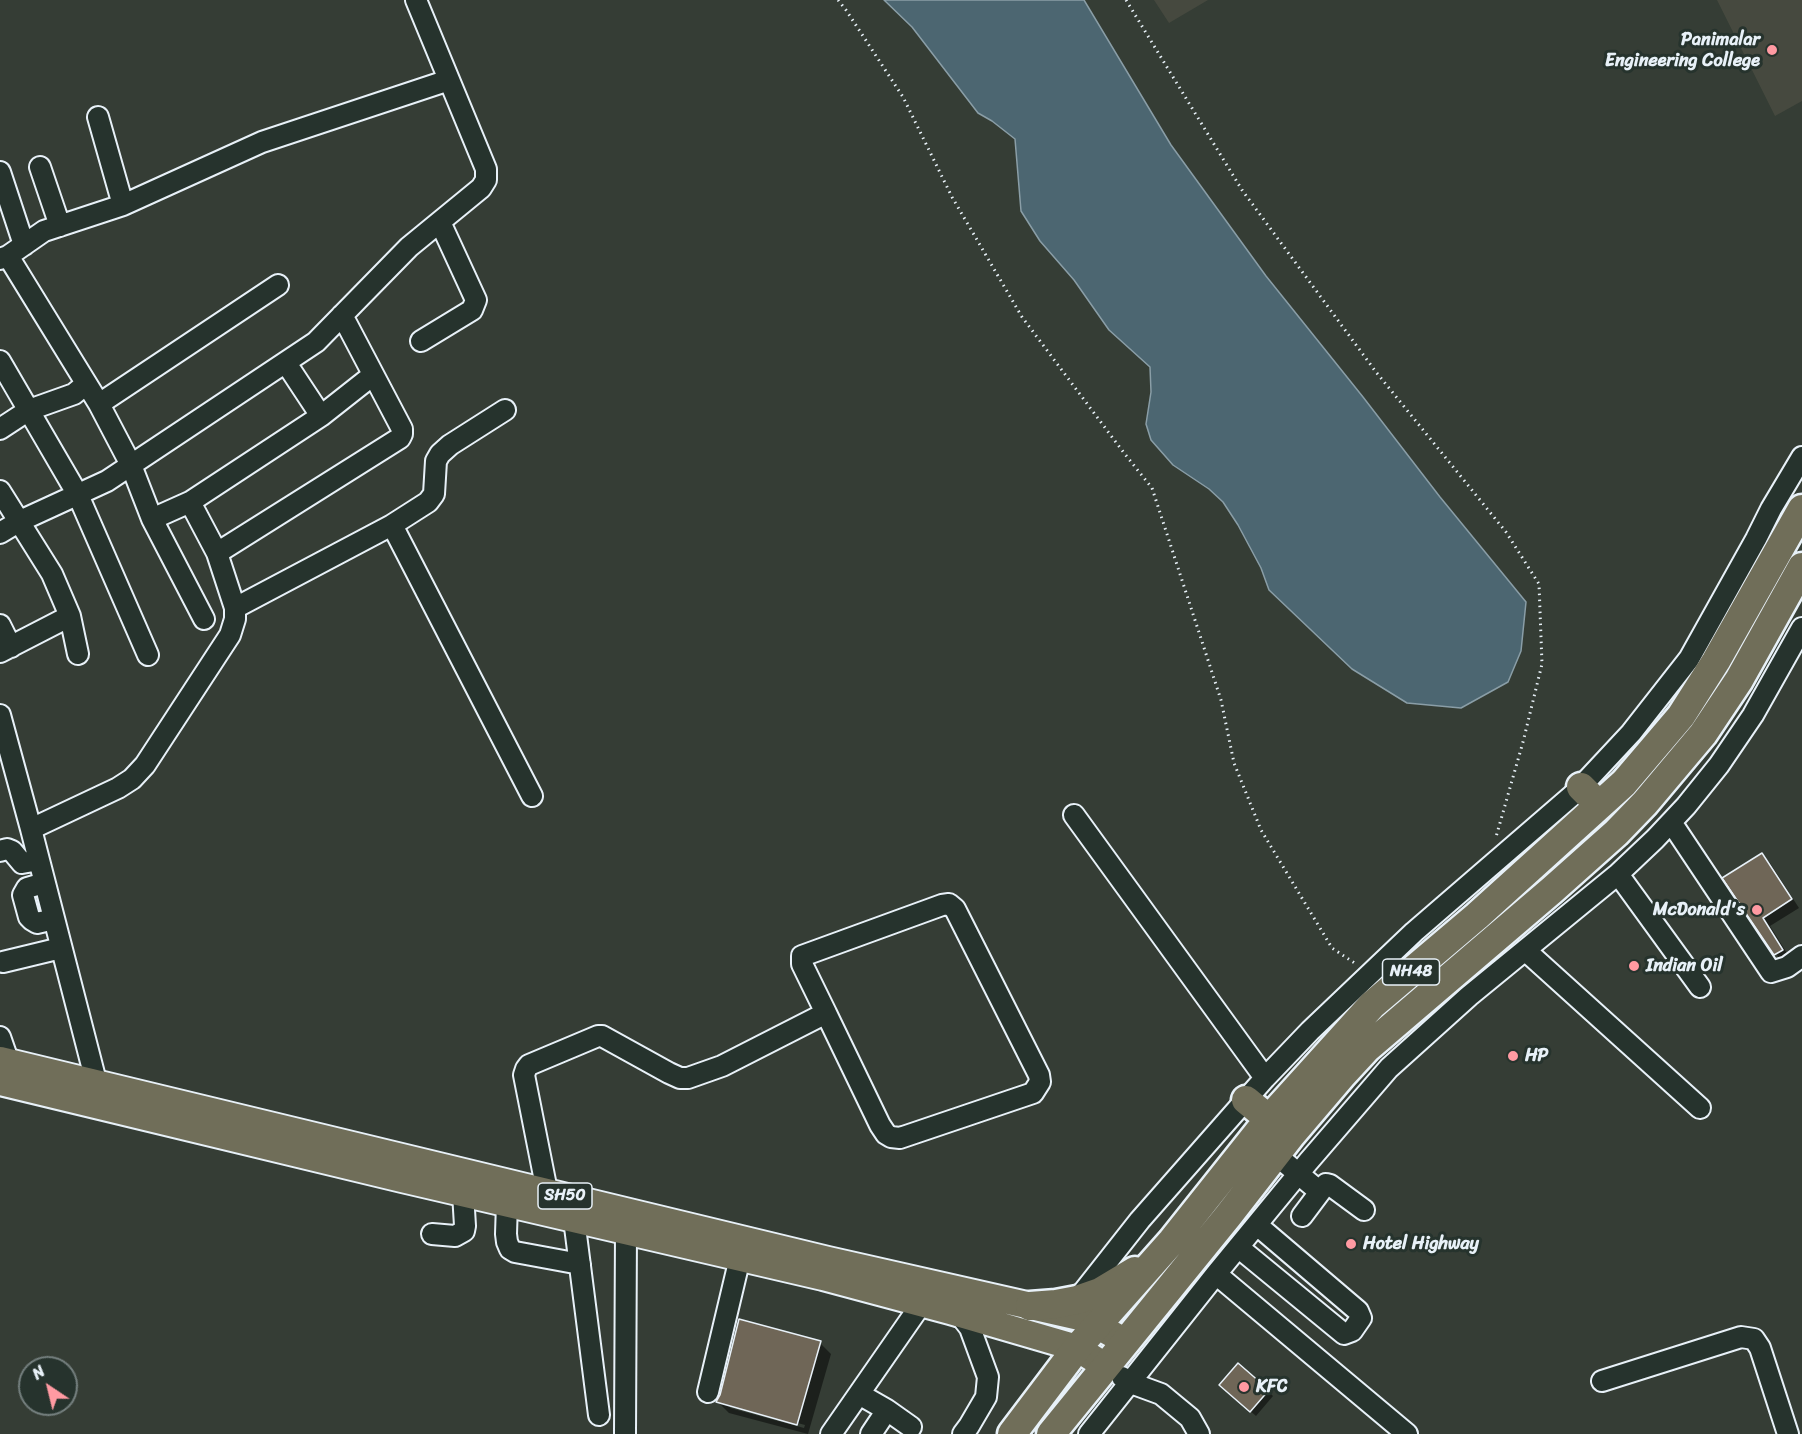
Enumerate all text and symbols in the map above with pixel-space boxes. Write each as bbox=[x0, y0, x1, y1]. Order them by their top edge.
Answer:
place label: Panimalar Engineering College bbox=[1605, 29, 1760, 72]
marker: Panimalar Engineering College bbox=[1765, 43, 1779, 57]
place label: McDonald's bbox=[1653, 899, 1745, 921]
marker: McDonald's bbox=[1750, 903, 1764, 917]
place label: Indian Oil bbox=[1646, 955, 1723, 977]
road number: NH48 bbox=[1382, 959, 1440, 985]
marker: Indian Oil bbox=[1627, 959, 1641, 973]
place label: HP bbox=[1525, 1045, 1548, 1067]
marker: HP bbox=[1506, 1049, 1520, 1063]
road number: SH50 bbox=[538, 1183, 592, 1209]
place label: Hotel Highway bbox=[1363, 1233, 1479, 1255]
marker: Hotel Highway bbox=[1344, 1237, 1358, 1251]
north arrow bbox=[18, 1356, 78, 1416]
text: N bbox=[26, 1357, 51, 1388]
place label: KFC bbox=[1256, 1376, 1288, 1398]
marker: KFC bbox=[1237, 1380, 1251, 1394]

